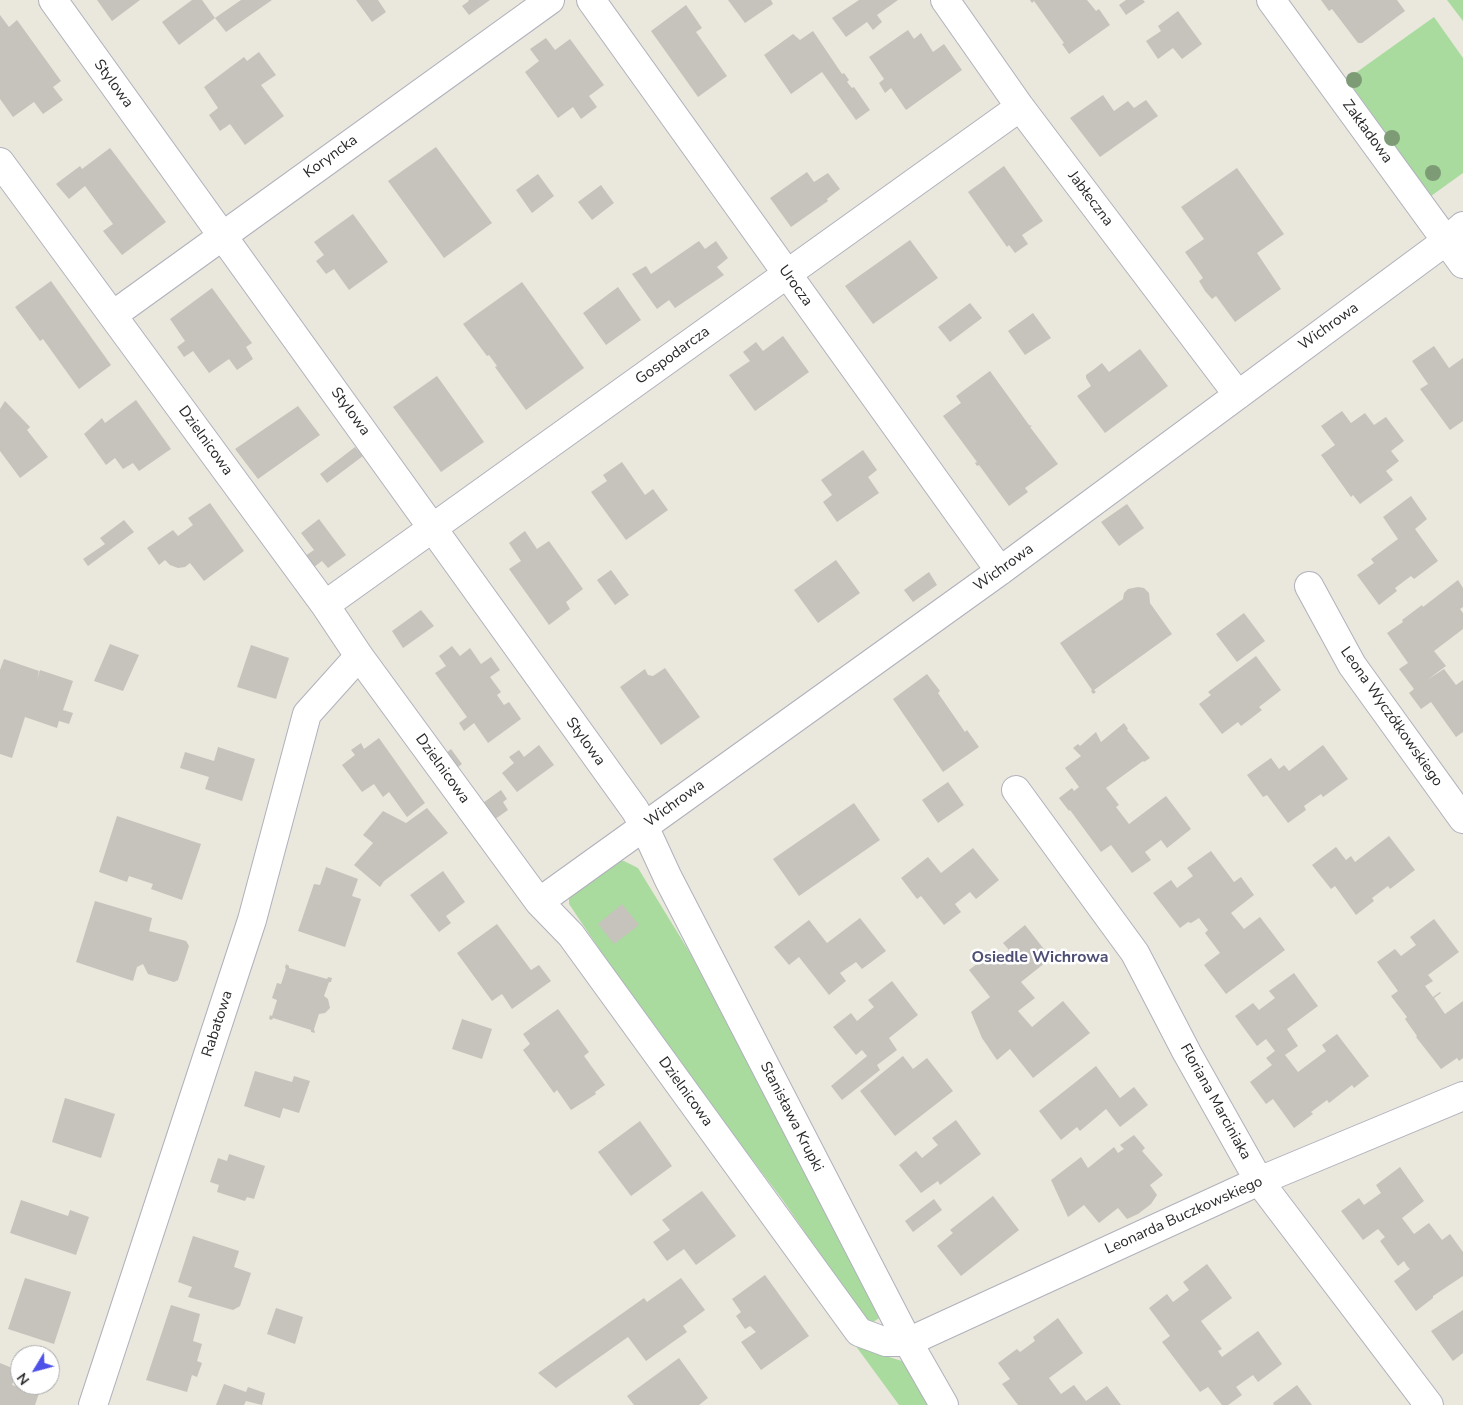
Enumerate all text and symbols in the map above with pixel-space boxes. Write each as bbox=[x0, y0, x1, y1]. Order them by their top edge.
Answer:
street label: Stylowa bbox=[89, 56, 137, 112]
street label: Zakładowa bbox=[1338, 97, 1396, 167]
street label: Koryncka bbox=[301, 132, 361, 182]
street label: Jabłeczna bbox=[1063, 168, 1117, 230]
street label: Urocza bbox=[774, 262, 816, 310]
street label: Wichrowa bbox=[1296, 299, 1362, 355]
street label: Gospodarcza bbox=[632, 323, 714, 389]
street label: Stylowa bbox=[326, 384, 374, 440]
street label: Dzielnicowa bbox=[174, 403, 236, 479]
street label: Wichrowa bbox=[971, 540, 1037, 596]
street label: Leona Wyczółkowskiego bbox=[1336, 644, 1446, 790]
street label: Stylowa bbox=[561, 714, 609, 770]
street label: Dzielnicowa bbox=[411, 731, 473, 807]
street label: Wichrowa bbox=[642, 776, 708, 832]
district label: Osiedle Wichrowa bbox=[972, 948, 1108, 968]
street label: Rabatowa bbox=[199, 989, 237, 1059]
street label: Floriana Marciniaka bbox=[1176, 1041, 1254, 1163]
street label: Dzielnicowa bbox=[654, 1054, 716, 1130]
street label: Stanisława Krupki bbox=[755, 1059, 827, 1175]
street label: Leonarda Buczkowskiego bbox=[1102, 1173, 1266, 1259]
north arrow bbox=[10, 1345, 60, 1395]
text: N bbox=[13, 1369, 34, 1389]

